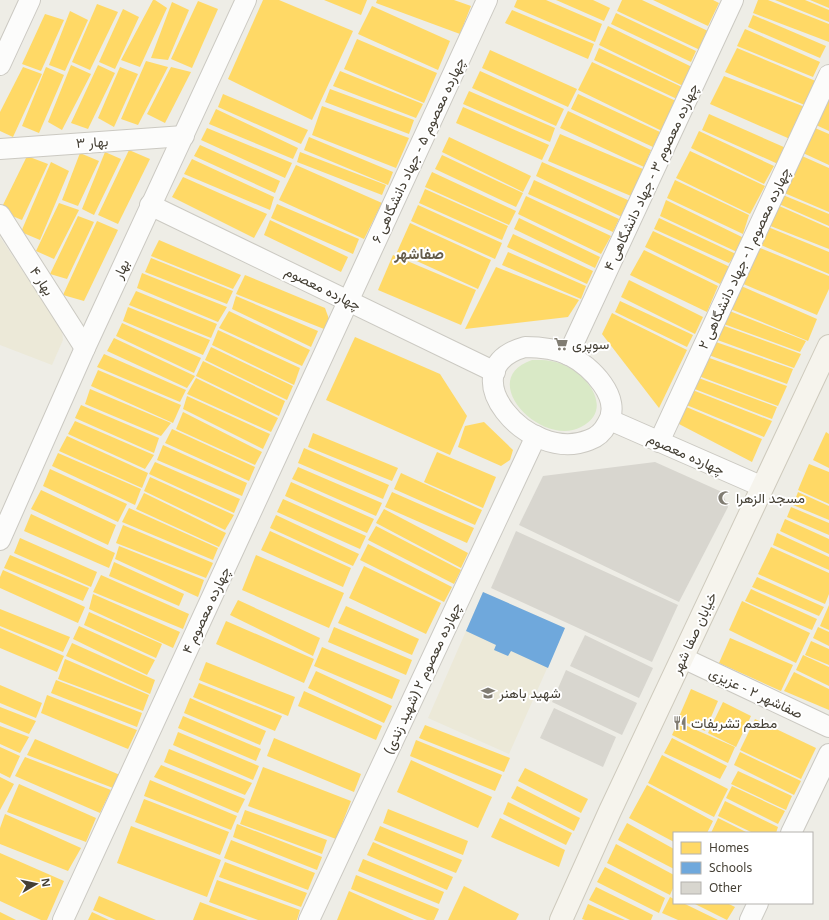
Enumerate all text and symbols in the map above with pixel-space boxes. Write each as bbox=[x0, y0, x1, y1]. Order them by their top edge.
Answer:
street label: چهارده معصوم ۵ - جهاد دانشگاهی ۶ bbox=[366, 54, 470, 246]
street label: چهارده معصوم ۳ - جهاد دانشگاهی ۴ bbox=[599, 80, 703, 274]
street label: بهار ۳ bbox=[75, 131, 109, 152]
street label: چهارده معصوم ۱ - جهاد دانشگاهی ۲ bbox=[693, 164, 795, 352]
district label: صفاشهر bbox=[393, 243, 444, 263]
street label: بهار bbox=[107, 256, 133, 283]
street label: چهارده معصوم bbox=[281, 261, 365, 315]
street label: بهار ۴ bbox=[26, 262, 59, 299]
place label: سوپری bbox=[572, 334, 609, 354]
supermarket icon: سوپری bbox=[553, 336, 569, 352]
street label: چهارده معصوم bbox=[644, 428, 728, 480]
place label: مسجد الزهرا bbox=[736, 488, 805, 507]
mosque icon: مسجد الزهرا bbox=[717, 490, 733, 506]
street label: چهارده معصوم ۴ bbox=[177, 563, 235, 657]
street label: خیابان صفا شهر bbox=[666, 589, 721, 678]
street label: چهارده معصوم ۲ (شهید زندی) bbox=[378, 599, 466, 757]
street label: صفاشهر ۲ - عزیزی bbox=[706, 663, 806, 723]
place label: شهید باهنر bbox=[498, 683, 561, 702]
school or university icon: شهید باهنر bbox=[480, 685, 496, 701]
place label: مطعم تشريفات bbox=[691, 713, 777, 732]
restaurant icon: مطعم تشريفات bbox=[672, 715, 688, 731]
legend bbox=[673, 832, 813, 904]
text: Homes bbox=[709, 839, 749, 856]
text: Schools bbox=[709, 859, 752, 876]
north arrow bbox=[16, 864, 56, 904]
text: N bbox=[38, 877, 54, 888]
text: Other bbox=[709, 879, 742, 896]

